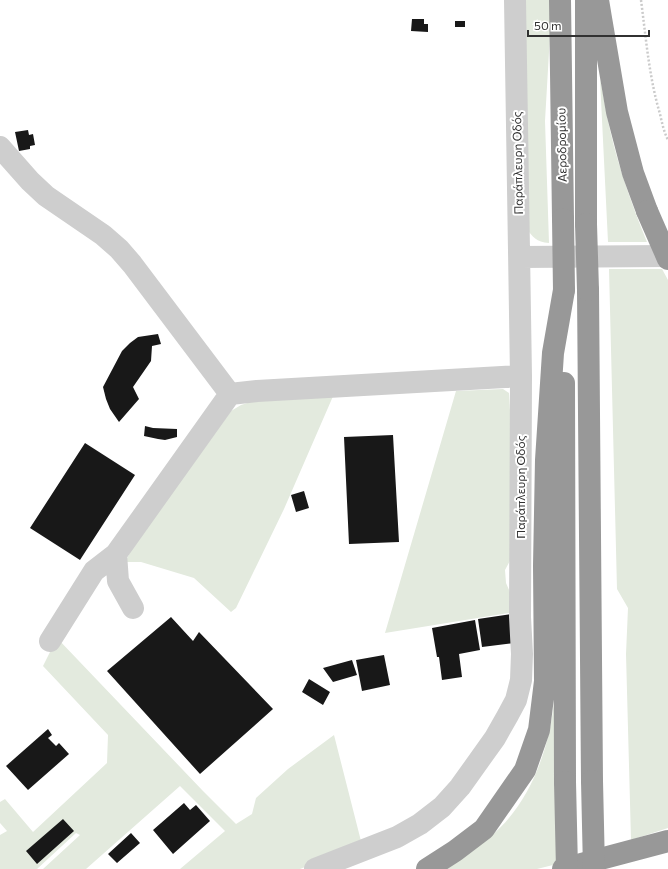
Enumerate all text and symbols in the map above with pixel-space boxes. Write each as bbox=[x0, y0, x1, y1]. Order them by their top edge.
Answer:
scale bar bbox=[528, 12, 649, 38]
text: 50 m bbox=[534, 18, 562, 32]
street label: Αεροδρομίου bbox=[553, 107, 569, 182]
street label: Παράπλευρη Οδός bbox=[509, 111, 525, 215]
street label: Παράπλευρη Οδός bbox=[513, 435, 527, 539]

